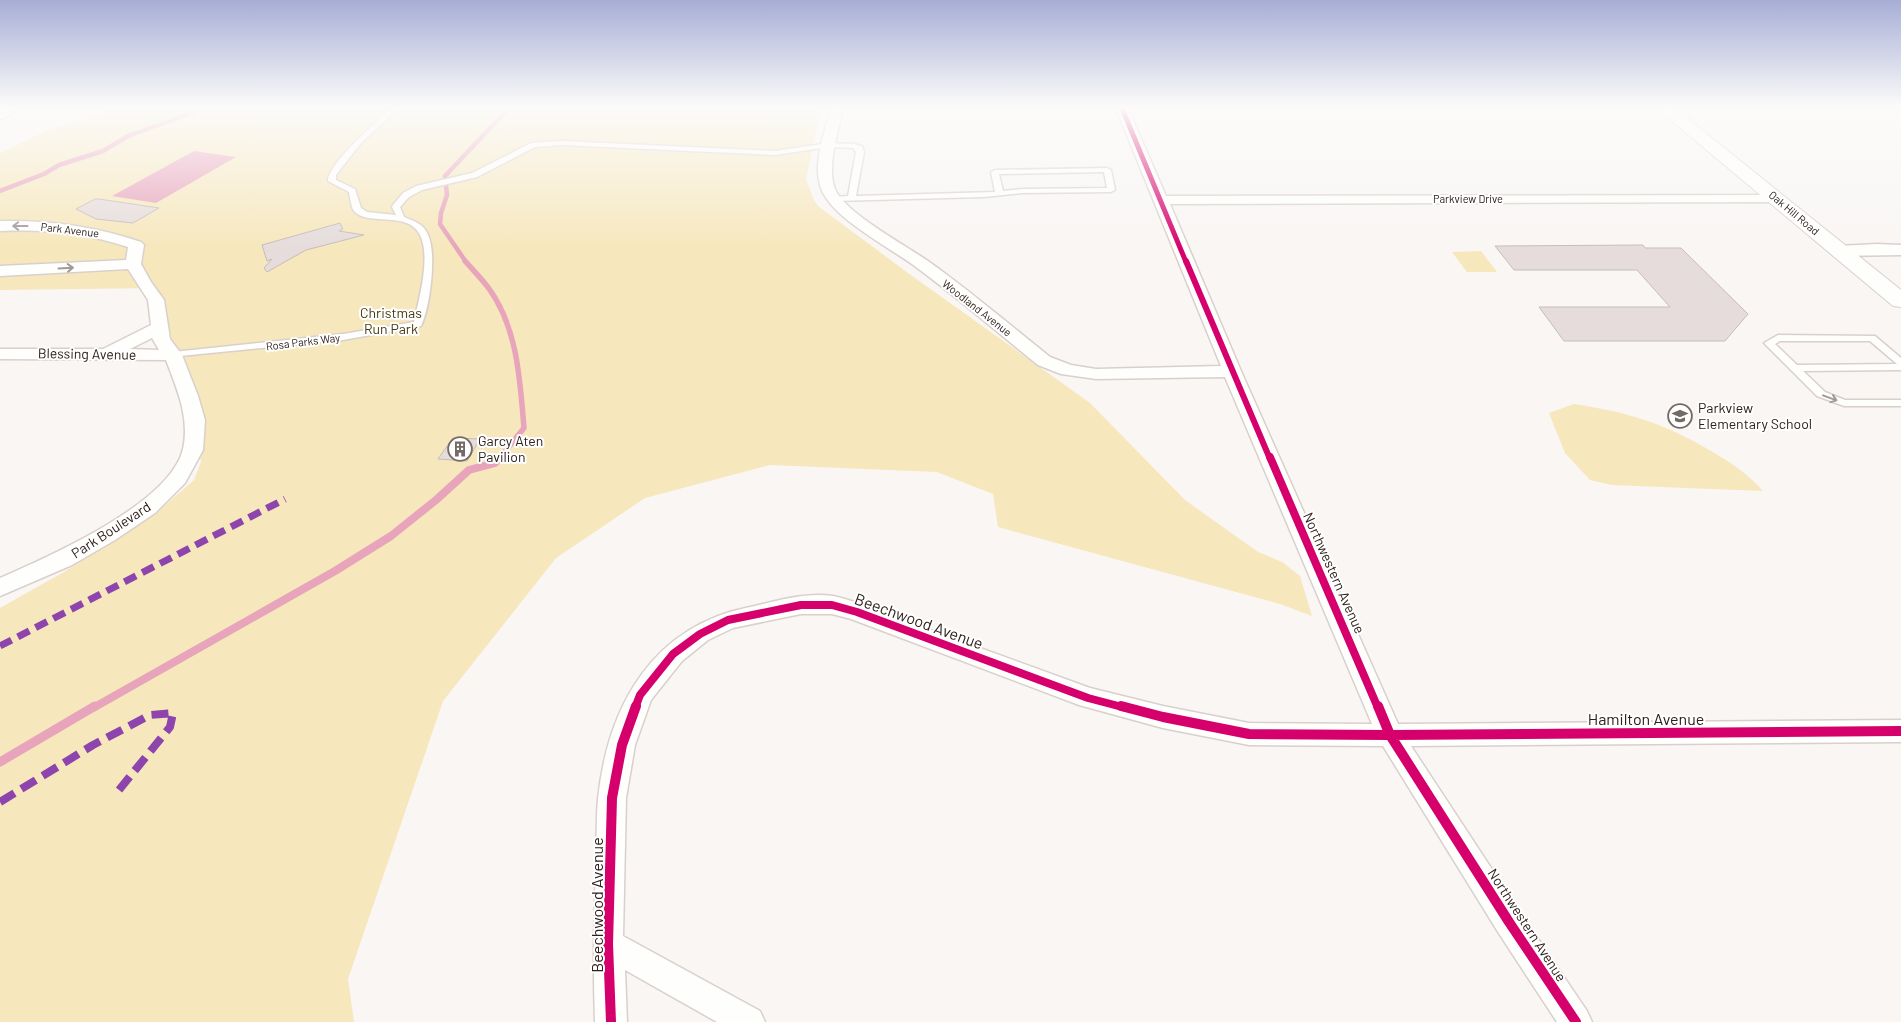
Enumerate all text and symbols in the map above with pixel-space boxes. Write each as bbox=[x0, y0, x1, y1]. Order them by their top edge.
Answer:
street label: Oak Hill Road bbox=[1767, 188, 1822, 237]
street label: Parkview Drive bbox=[1433, 192, 1503, 205]
street label: Park Avenue bbox=[40, 219, 100, 240]
one-way arrow bbox=[12, 221, 28, 231]
one-way arrow bbox=[58, 263, 74, 272]
street label: Woodland Avenue bbox=[940, 277, 1015, 339]
park label: Christmas Run Park bbox=[360, 304, 422, 337]
street label: Rosa Parks Way bbox=[265, 331, 341, 353]
street label: Blessing Avenue bbox=[38, 344, 136, 363]
one-way arrow bbox=[1822, 394, 1837, 403]
place label: Parkview Elementary School bbox=[1698, 399, 1812, 432]
school or university icon: Parkview Elementary School bbox=[1667, 403, 1693, 429]
place label: Garcy Aten Pavilion bbox=[478, 432, 543, 465]
building icon: Garcy Aten Pavilion bbox=[447, 436, 473, 462]
street label: Park Boulevard bbox=[68, 498, 154, 562]
street label: Northwestern Avenue bbox=[1300, 509, 1369, 636]
street label: Beechwood Avenue bbox=[852, 588, 986, 653]
street label: Hamilton Avenue bbox=[1588, 709, 1704, 728]
street label: Beechwood Avenue bbox=[587, 837, 606, 973]
street label: Northwestern Avenue bbox=[1485, 865, 1570, 984]

